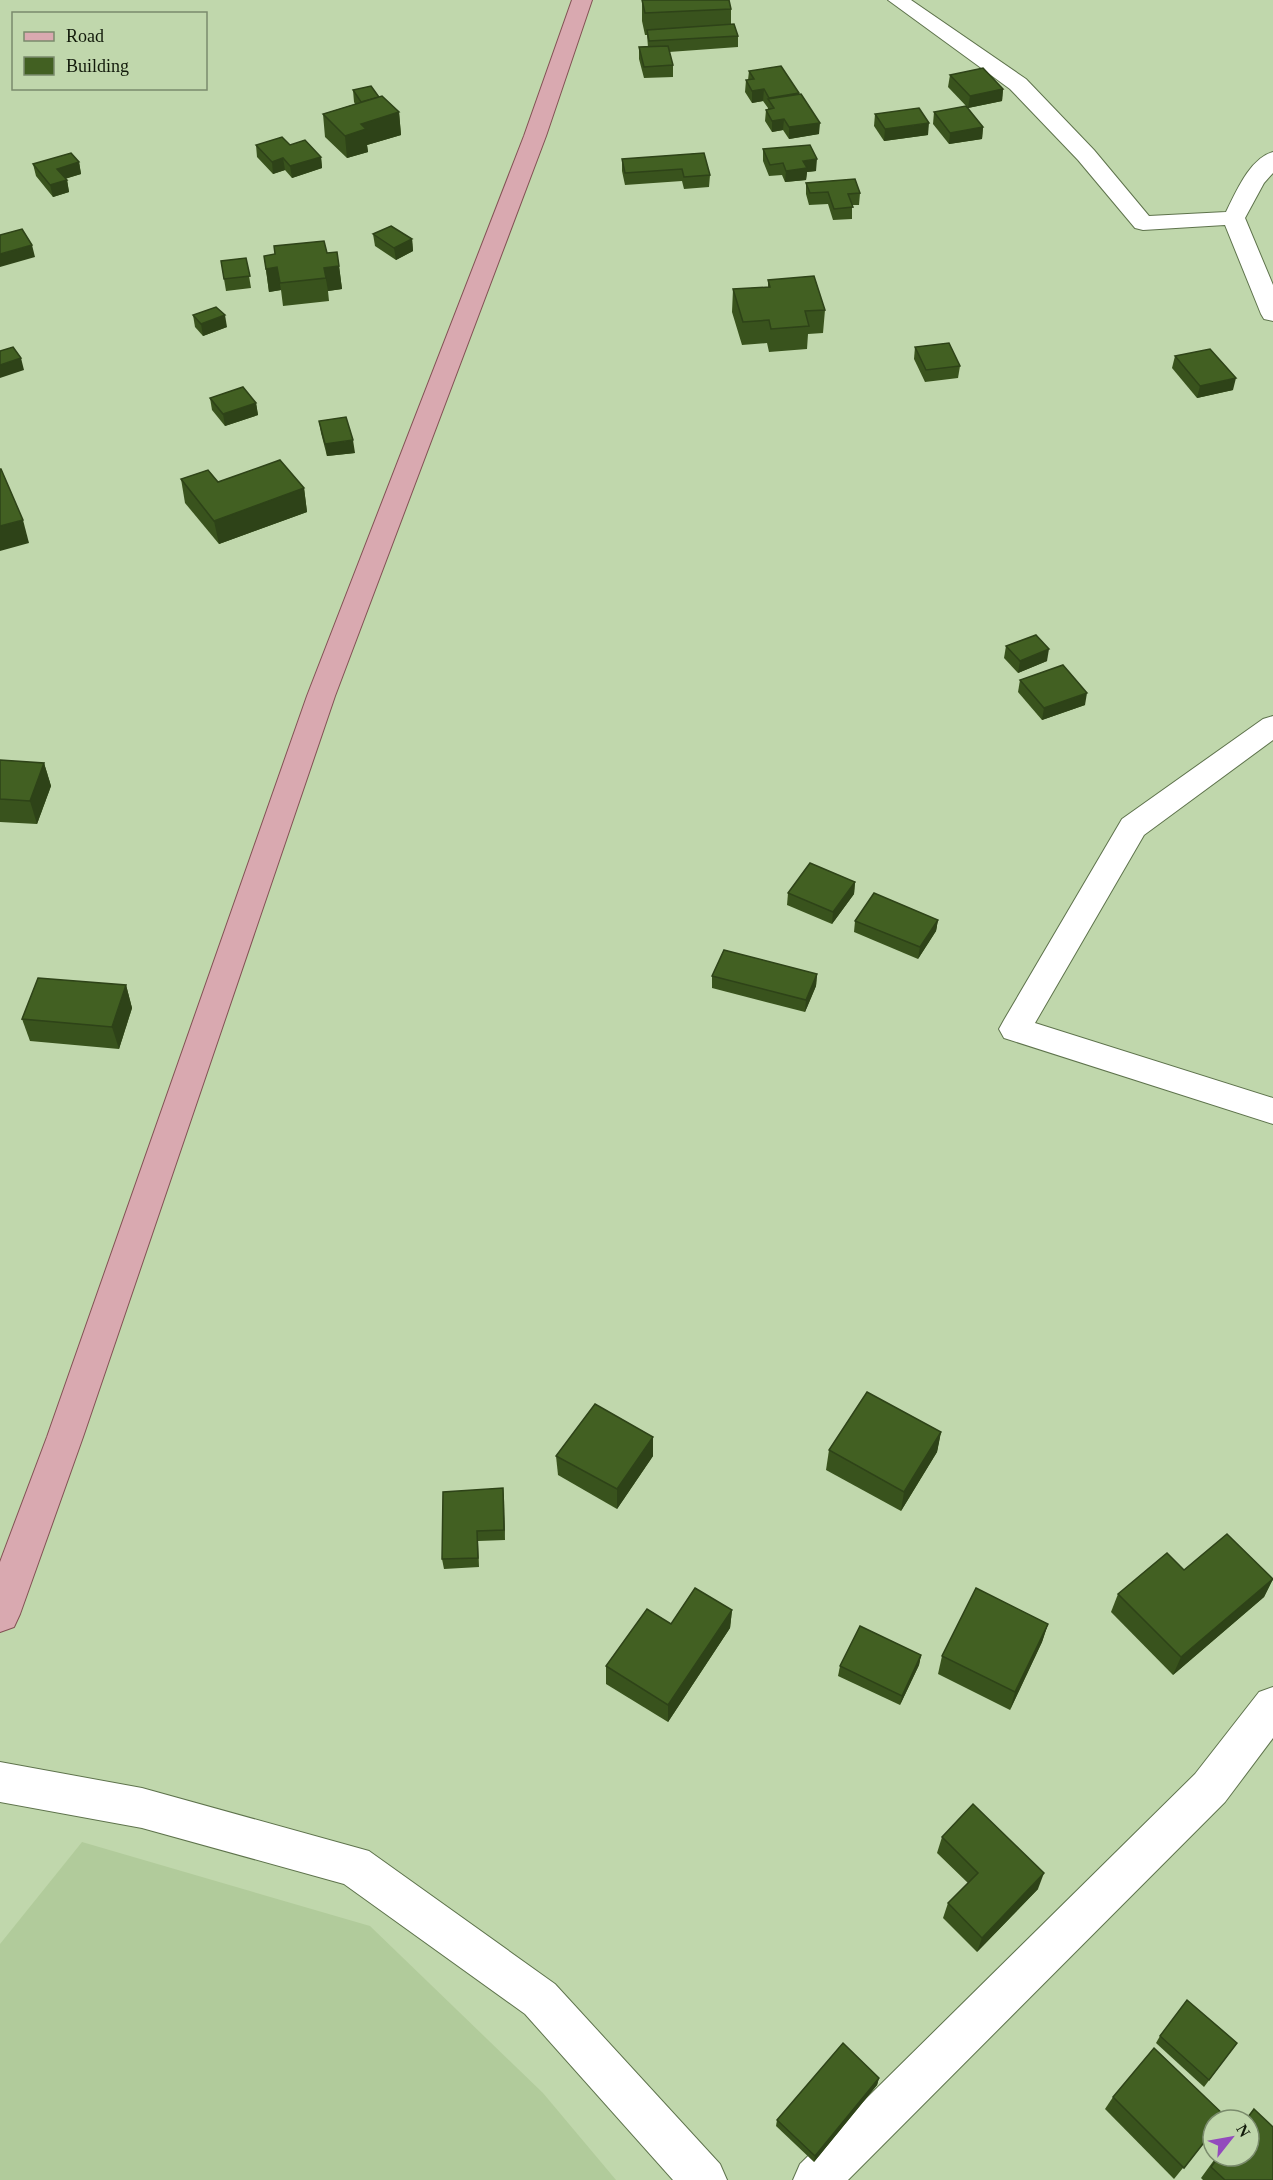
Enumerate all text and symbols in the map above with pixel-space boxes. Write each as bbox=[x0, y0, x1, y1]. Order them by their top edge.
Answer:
legend bbox=[12, 12, 207, 90]
text: Road bbox=[66, 26, 104, 46]
text: Building bbox=[66, 56, 129, 76]
north arrow bbox=[1201, 2108, 1261, 2168]
text: N bbox=[1233, 2121, 1254, 2140]

